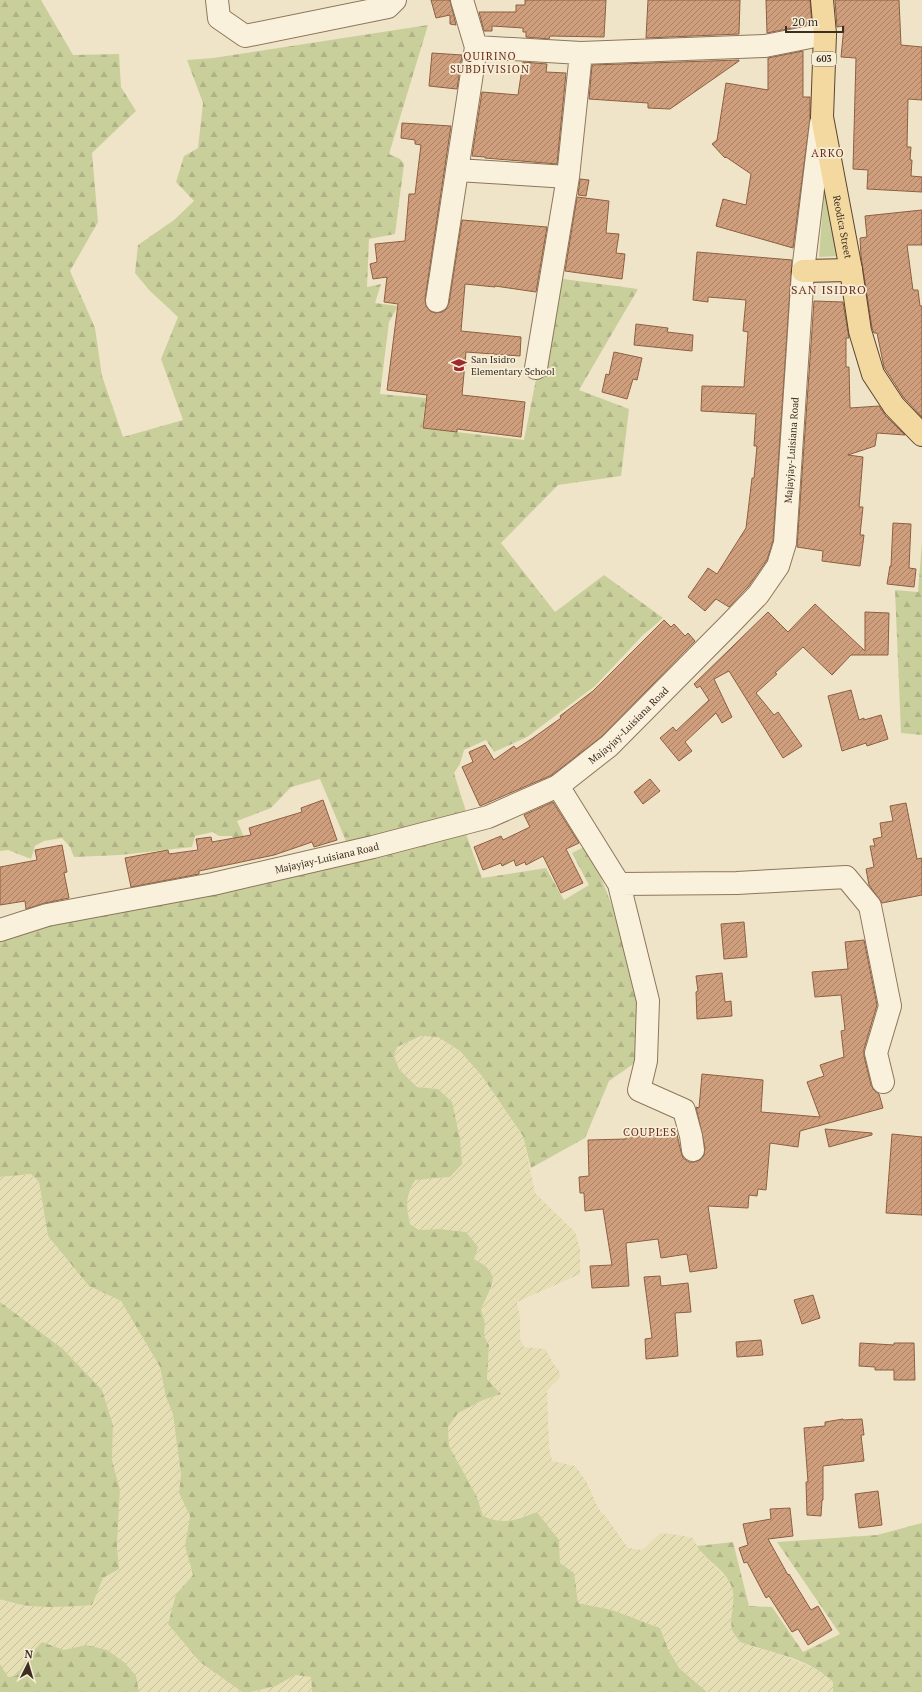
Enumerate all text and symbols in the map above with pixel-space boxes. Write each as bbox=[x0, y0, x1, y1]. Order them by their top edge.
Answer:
scale bar bbox=[786, 8, 843, 34]
text: 20 m bbox=[792, 14, 819, 29]
district label: QUIRINO SUBDIVISION bbox=[450, 49, 530, 76]
road number: 603 bbox=[812, 52, 836, 66]
district label: ARKO bbox=[811, 146, 845, 160]
street label: Reodica Street bbox=[830, 194, 855, 260]
district label: SAN ISIDRO bbox=[791, 282, 867, 297]
place label: San Isidro Elementary School bbox=[471, 353, 555, 378]
school or university icon: San Isidro Elementary School bbox=[450, 356, 468, 374]
street label: Majayjay-Luisiana Road bbox=[782, 396, 802, 504]
street label: Majayjay-Luisiana Road bbox=[586, 684, 672, 767]
street label: Majayjay-Luisiana Road bbox=[274, 840, 381, 876]
district label: COUPLES bbox=[623, 1125, 677, 1139]
north arrow bbox=[8, 1644, 48, 1684]
text: N bbox=[24, 1647, 34, 1661]

